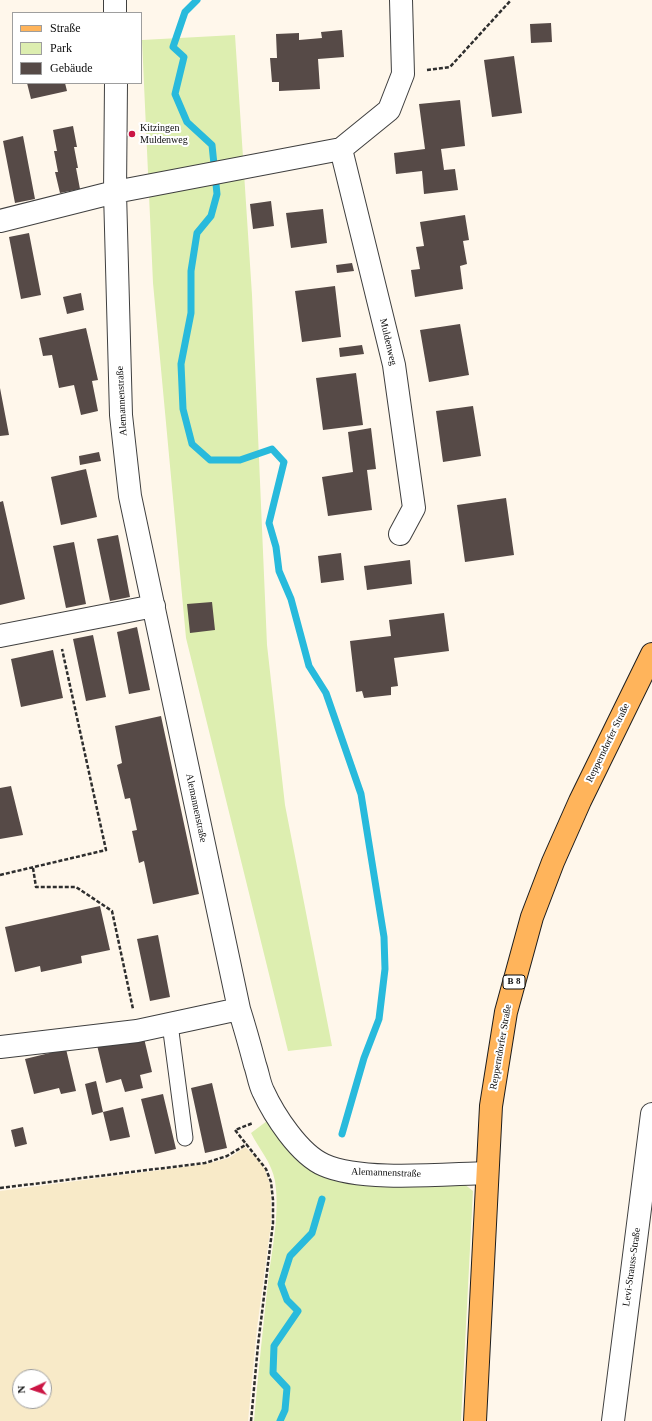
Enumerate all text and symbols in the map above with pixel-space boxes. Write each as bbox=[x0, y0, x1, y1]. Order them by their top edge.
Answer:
legend bbox=[12, 12, 142, 84]
text: Straße bbox=[50, 21, 81, 35]
text: Park bbox=[50, 41, 72, 55]
text: Gebäude bbox=[50, 61, 93, 75]
place label: Kitzingen Muldenweg bbox=[140, 122, 188, 146]
marker: Kitzingen Muldenweg bbox=[127, 129, 137, 139]
street label: Muldenweg bbox=[377, 317, 399, 367]
street label: Alemannenstraße bbox=[114, 366, 130, 436]
street label: Repperndorfer Straße bbox=[584, 702, 632, 784]
street label: Alemannenstraße bbox=[183, 773, 209, 843]
road number: B 8 bbox=[503, 975, 525, 989]
street label: Repperndorfer Straße bbox=[488, 1003, 514, 1091]
street label: Alemannenstraße bbox=[351, 1166, 421, 1180]
street label: Levi-Strauss-Straße bbox=[621, 1227, 643, 1307]
north arrow bbox=[12, 1369, 52, 1409]
text: N bbox=[15, 1385, 27, 1394]

